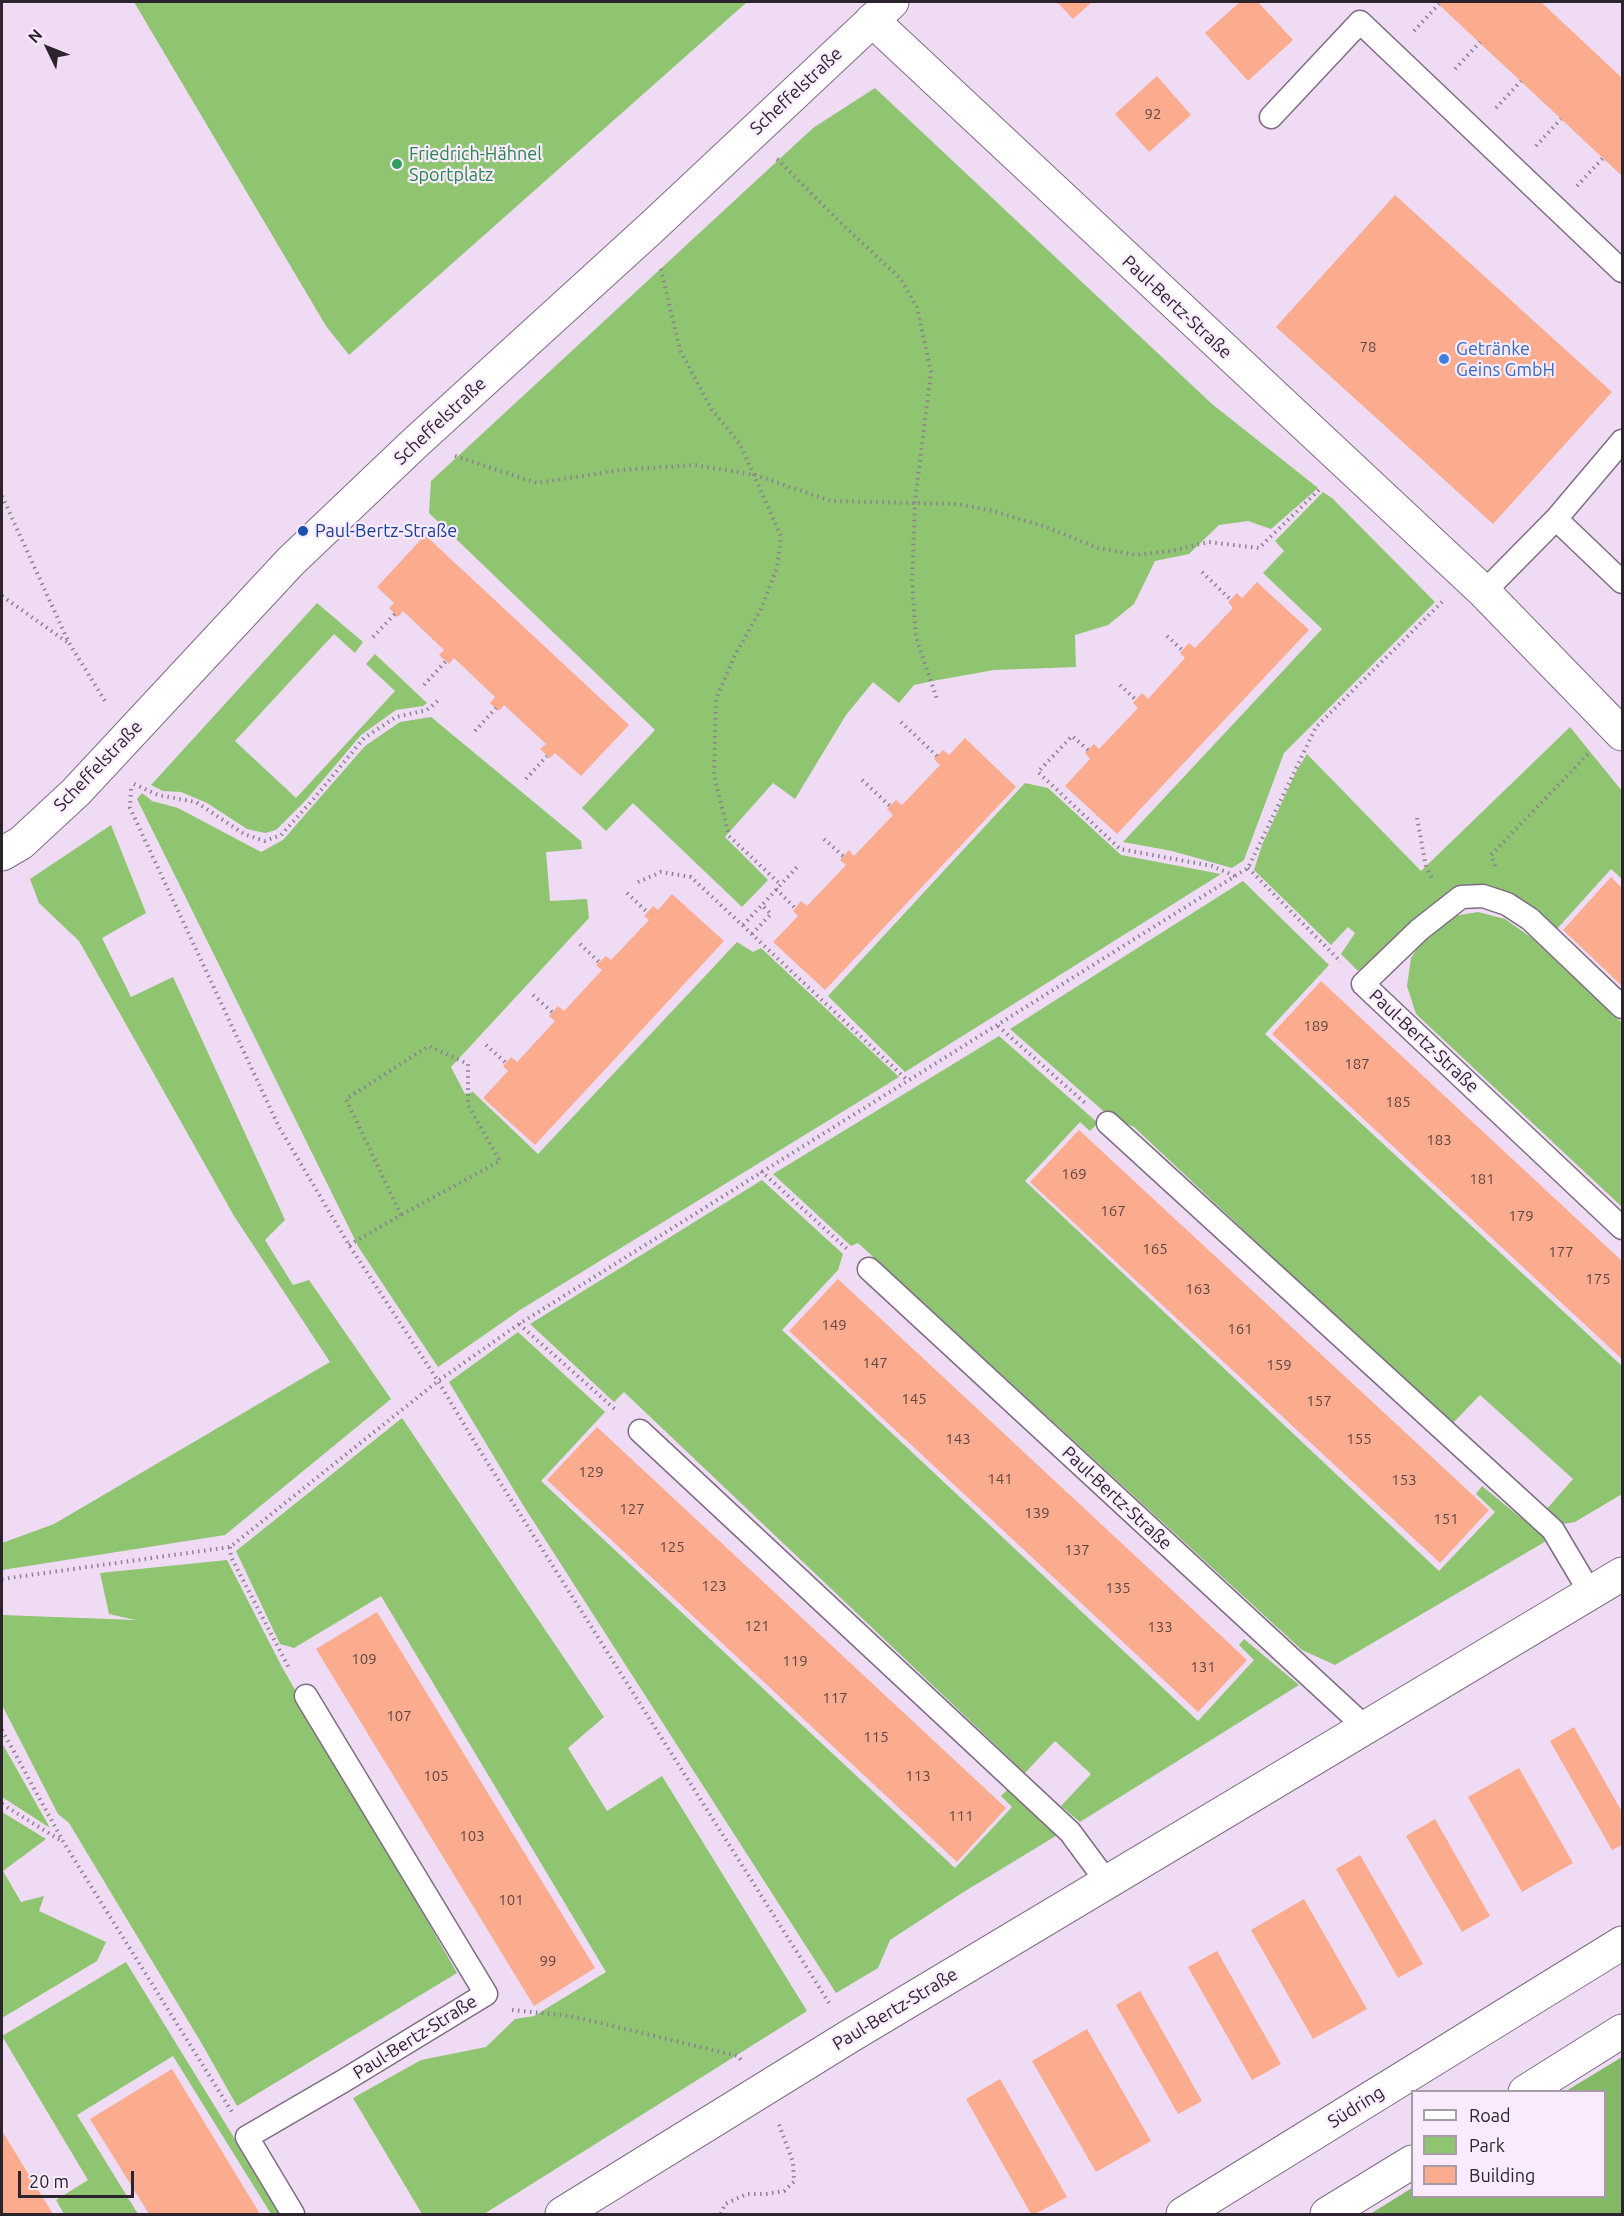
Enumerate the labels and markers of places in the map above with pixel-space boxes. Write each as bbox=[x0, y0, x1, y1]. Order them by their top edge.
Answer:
place label: Friedrich-Hähnel Sportplatz bbox=[409, 143, 542, 186]
marker: Friedrich-Hähnel Sportplatz bbox=[390, 157, 404, 171]
place label: Getränke Geins GmbH bbox=[1456, 338, 1555, 380]
marker: Getränke Geins GmbH bbox=[1437, 352, 1451, 366]
place label: Paul-Bertz-Straße bbox=[315, 520, 457, 542]
marker: Paul-Bertz-Straße bbox=[296, 524, 310, 538]

